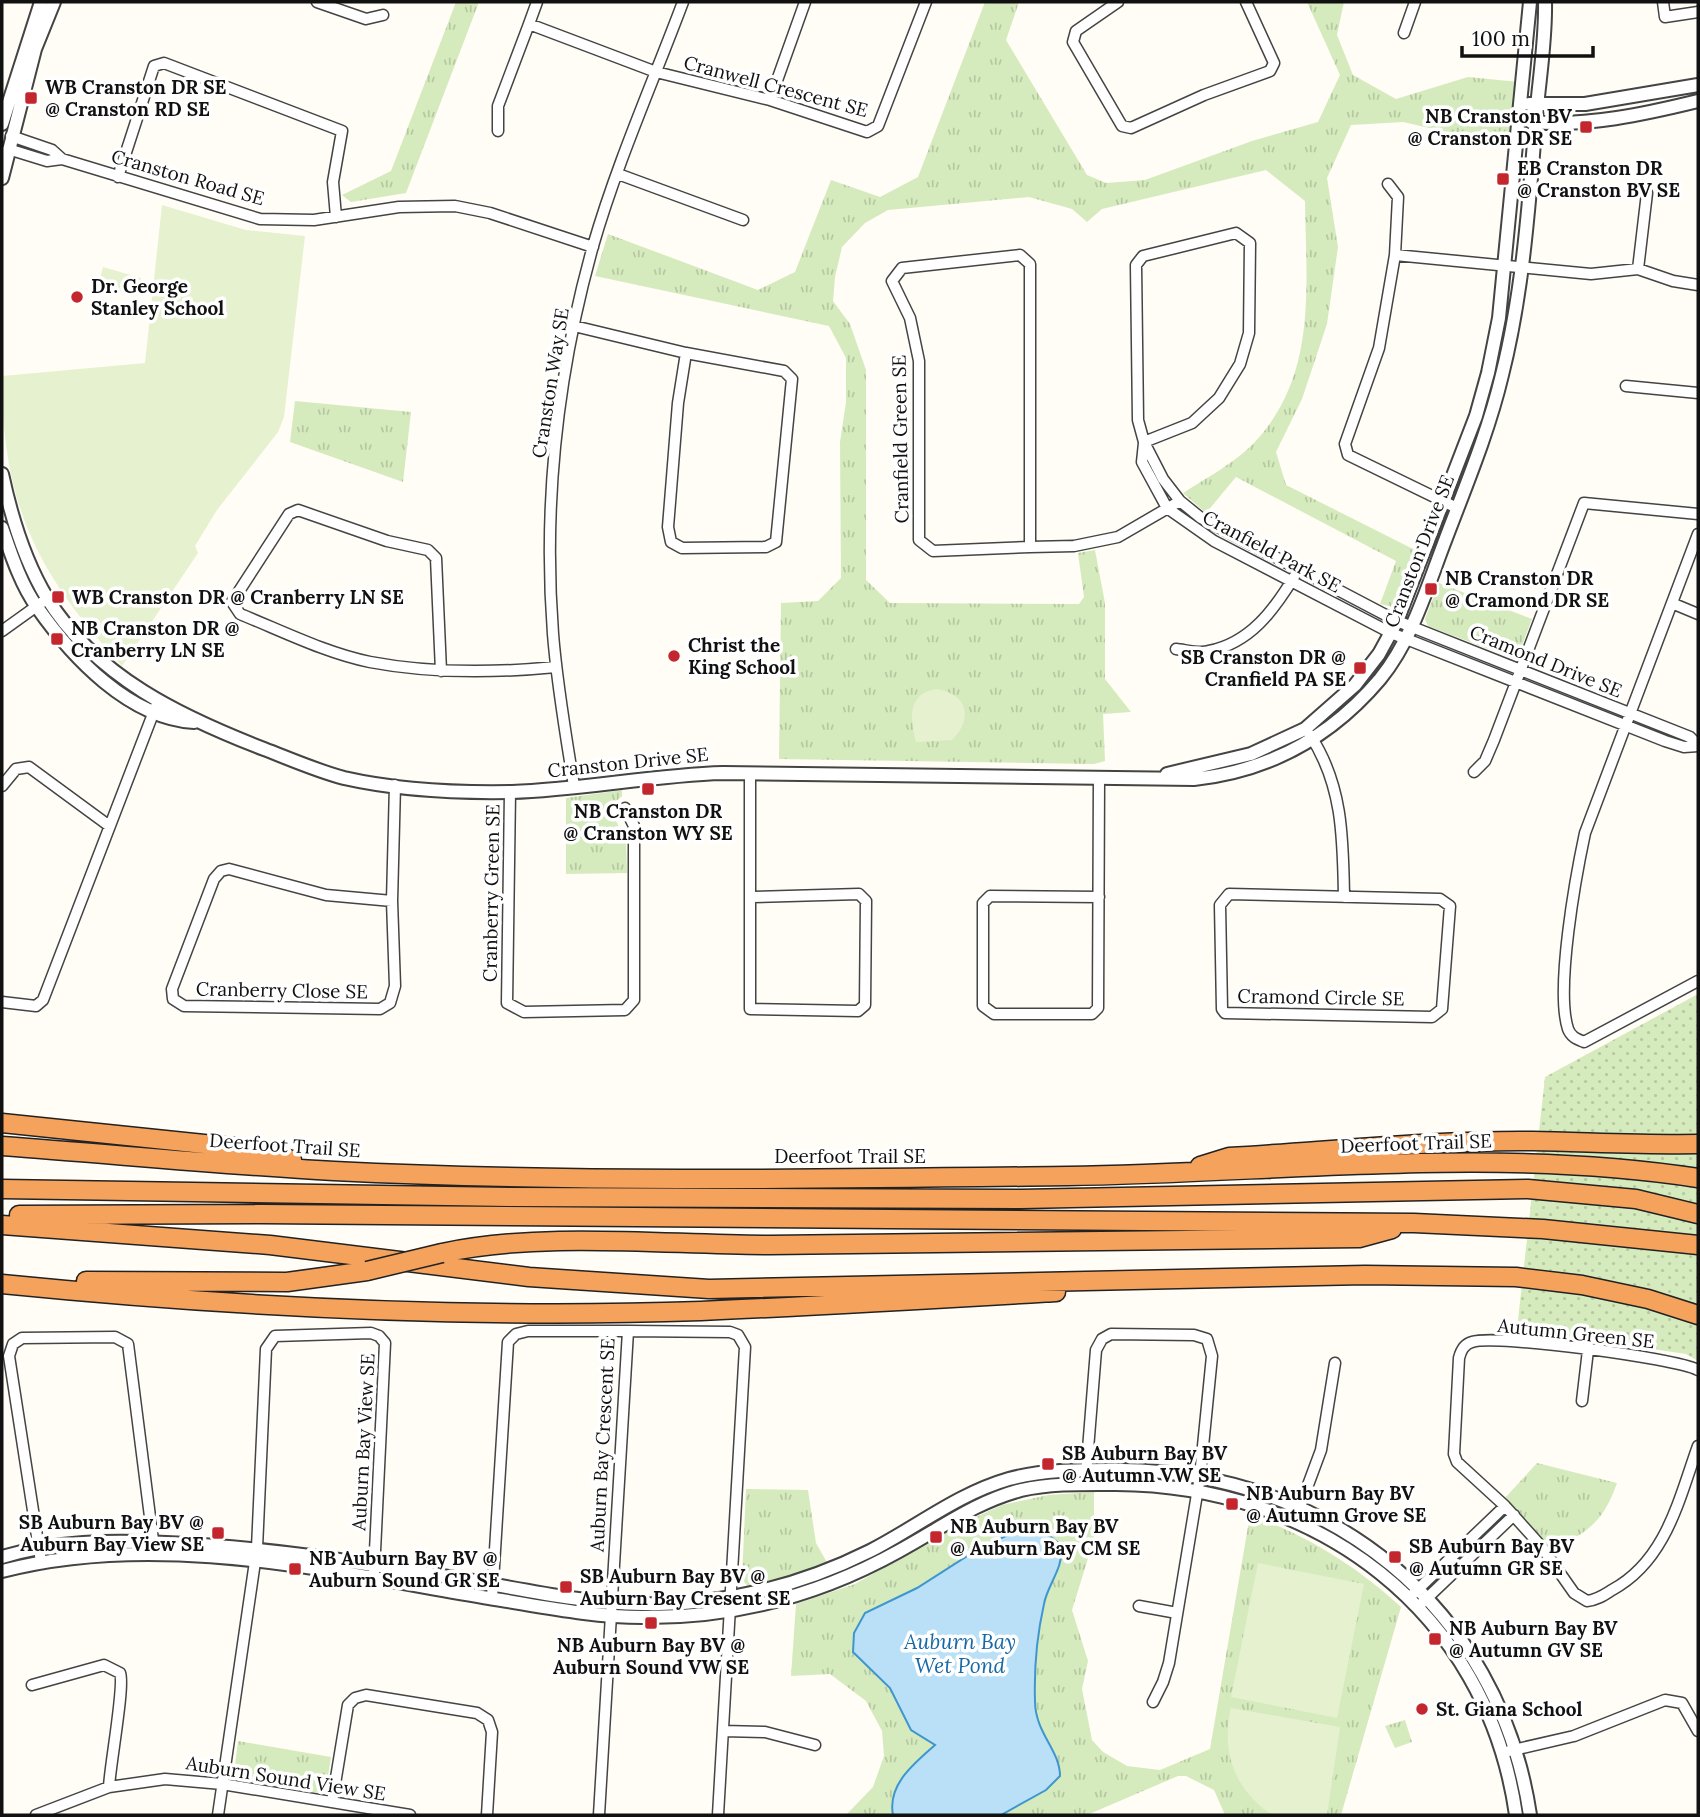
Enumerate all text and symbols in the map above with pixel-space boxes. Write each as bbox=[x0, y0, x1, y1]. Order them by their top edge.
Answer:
scale bar bbox=[1462, 14, 1593, 58]
text: 100 m bbox=[1472, 25, 1530, 52]
street label: Cranwell Crescent SE bbox=[681, 50, 871, 122]
place label: WB Cranston DR SE @ Cranston RD SE bbox=[45, 75, 227, 121]
marker: WB Cranston DR SE @ Cranston RD SE bbox=[23, 90, 39, 106]
place label: NB Cranston BV @ Cranston DR SE bbox=[1407, 104, 1573, 150]
marker: NB Cranston BV @ Cranston DR SE bbox=[1578, 119, 1594, 135]
street label: Cranston Road SE bbox=[109, 144, 267, 210]
place label: EB Cranston DR @ Cranston BV SE bbox=[1517, 156, 1680, 202]
marker: EB Cranston DR @ Cranston BV SE bbox=[1495, 171, 1511, 187]
place label: Dr. George Stanley School bbox=[91, 274, 224, 320]
marker: Dr. George Stanley School bbox=[69, 289, 85, 305]
street label: Cranston Way SE bbox=[526, 306, 574, 460]
street label: Cranfield Green SE bbox=[887, 355, 913, 523]
street label: Cranston Drive SE bbox=[1379, 471, 1459, 631]
street label: Cranfield Park SE bbox=[1199, 504, 1345, 598]
place label: NB Cranston DR @ Cramond DR SE bbox=[1445, 566, 1609, 612]
marker: NB Cranston DR @ Cramond DR SE bbox=[1423, 581, 1439, 597]
place label: WB Cranston DR @ Cranberry LN SE bbox=[72, 585, 404, 609]
marker: WB Cranston DR @ Cranberry LN SE bbox=[50, 589, 66, 605]
place label: NB Cranston DR @ Cranberry LN SE bbox=[71, 616, 240, 662]
street label: Cramond Drive SE bbox=[1466, 619, 1626, 703]
marker: NB Cranston DR @ Cranberry LN SE bbox=[49, 631, 65, 647]
place label: Christ the King School bbox=[688, 633, 796, 679]
place label: SB Cranston DR @ Cranfield PA SE bbox=[1181, 645, 1346, 691]
marker: Christ the King School bbox=[666, 648, 682, 664]
marker: SB Cranston DR @ Cranfield PA SE bbox=[1352, 660, 1368, 676]
street label: Cranston Drive SE bbox=[546, 742, 710, 782]
marker: NB Cranston DR @ Cranston WY SE bbox=[640, 781, 656, 797]
place label: NB Cranston DR @ Cranston WY SE bbox=[563, 799, 733, 845]
street label: Cranberry Green SE bbox=[477, 804, 505, 982]
street label: Cranberry Close SE bbox=[196, 976, 368, 1004]
street label: Cramond Circle SE bbox=[1237, 984, 1405, 1010]
street label: Deerfoot Trail SE bbox=[209, 1128, 361, 1162]
street label: Deerfoot Trail SE bbox=[1340, 1128, 1492, 1158]
street label: Deerfoot Trail SE bbox=[774, 1144, 926, 1168]
street label: Autumn Green SE bbox=[1495, 1313, 1656, 1353]
street label: Auburn Bay Crescent SE bbox=[584, 1338, 620, 1553]
street label: Auburn Bay View SE bbox=[346, 1353, 380, 1532]
place label: SB Auburn Bay BV @ Autumn VW SE bbox=[1062, 1441, 1228, 1487]
marker: SB Auburn Bay BV @ Autumn VW SE bbox=[1040, 1456, 1056, 1472]
place label: NB Auburn Bay BV @ Autumn Grove SE bbox=[1246, 1481, 1427, 1527]
marker: NB Auburn Bay BV @ Autumn Grove SE bbox=[1224, 1496, 1240, 1512]
place label: SB Auburn Bay BV @ Auburn Bay View SE bbox=[19, 1510, 204, 1556]
place label: NB Auburn Bay BV @ Auburn Bay CM SE bbox=[950, 1514, 1141, 1560]
marker: SB Auburn Bay BV @ Auburn Bay View SE bbox=[210, 1525, 226, 1541]
marker: NB Auburn Bay BV @ Auburn Bay CM SE bbox=[928, 1529, 944, 1545]
place label: SB Auburn Bay BV @ Autumn GR SE bbox=[1409, 1534, 1575, 1580]
place label: NB Auburn Bay BV @ Auburn Sound GR SE bbox=[309, 1546, 500, 1592]
marker: SB Auburn Bay BV @ Autumn GR SE bbox=[1387, 1549, 1403, 1565]
marker: NB Auburn Bay BV @ Auburn Sound GR SE bbox=[287, 1561, 303, 1577]
place label: SB Auburn Bay BV @ Auburn Bay Cresent SE bbox=[580, 1564, 791, 1610]
marker: SB Auburn Bay BV @ Auburn Bay Cresent SE bbox=[558, 1579, 574, 1595]
marker: NB Auburn Bay BV @ Auburn Sound VW SE bbox=[643, 1615, 659, 1631]
place label: NB Auburn Bay BV @ Autumn GV SE bbox=[1449, 1616, 1618, 1662]
water label: Auburn Bay Wet Pond bbox=[903, 1628, 1016, 1679]
marker: NB Auburn Bay BV @ Autumn GV SE bbox=[1427, 1631, 1443, 1647]
place label: NB Auburn Bay BV @ Auburn Sound VW SE bbox=[553, 1633, 749, 1679]
place label: St. Giana School bbox=[1436, 1697, 1582, 1721]
marker: St. Giana School bbox=[1414, 1701, 1430, 1717]
street label: Auburn Sound View SE bbox=[183, 1750, 388, 1806]

